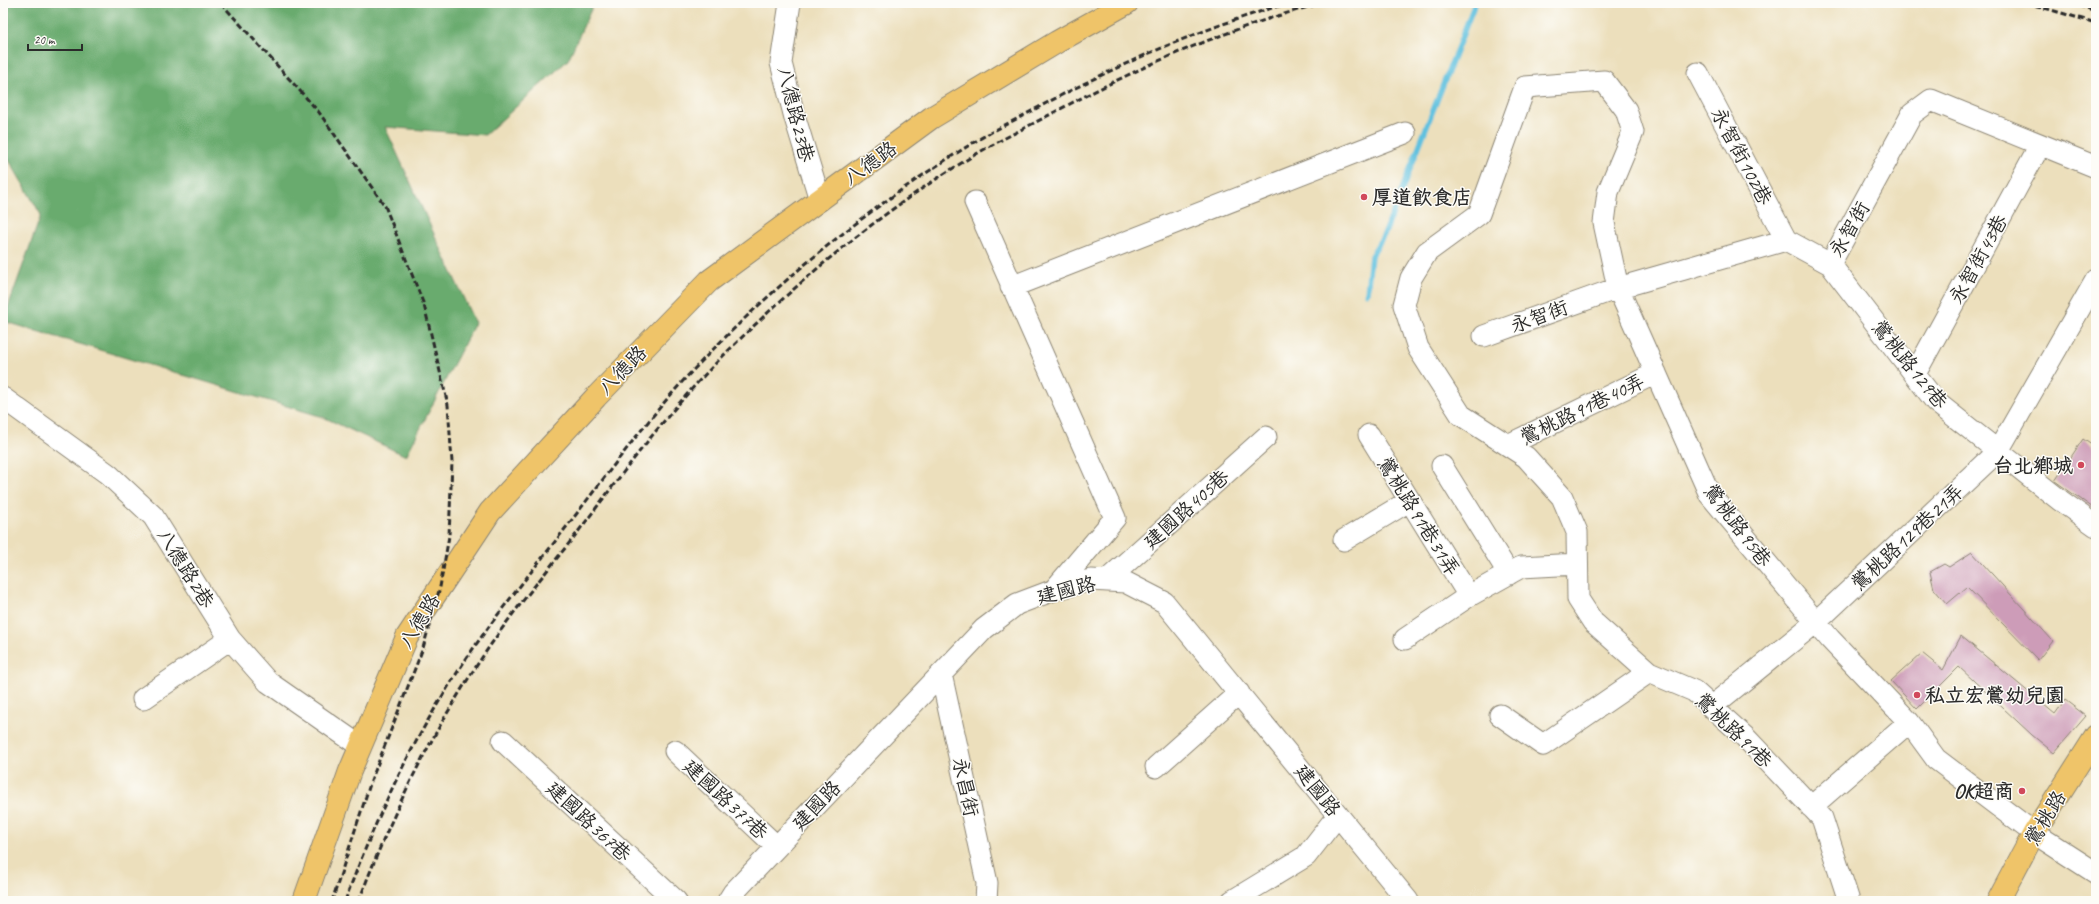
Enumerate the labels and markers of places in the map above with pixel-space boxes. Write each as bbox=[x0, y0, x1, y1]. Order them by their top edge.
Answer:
place label: 厚道飲食店 bbox=[1372, 185, 1472, 210]
marker: 厚道飲食店 bbox=[1359, 192, 1369, 202]
place label: 台北鄉城 bbox=[1993, 453, 2073, 478]
marker: 台北鄉城 bbox=[2076, 460, 2086, 470]
place label: 私立宏鶯幼兒園 bbox=[1925, 683, 2065, 708]
marker: 私立宏鶯幼兒園 bbox=[1912, 690, 1922, 700]
place label: OK超商 bbox=[1954, 779, 2014, 804]
marker: OK超商 bbox=[2017, 786, 2027, 796]

